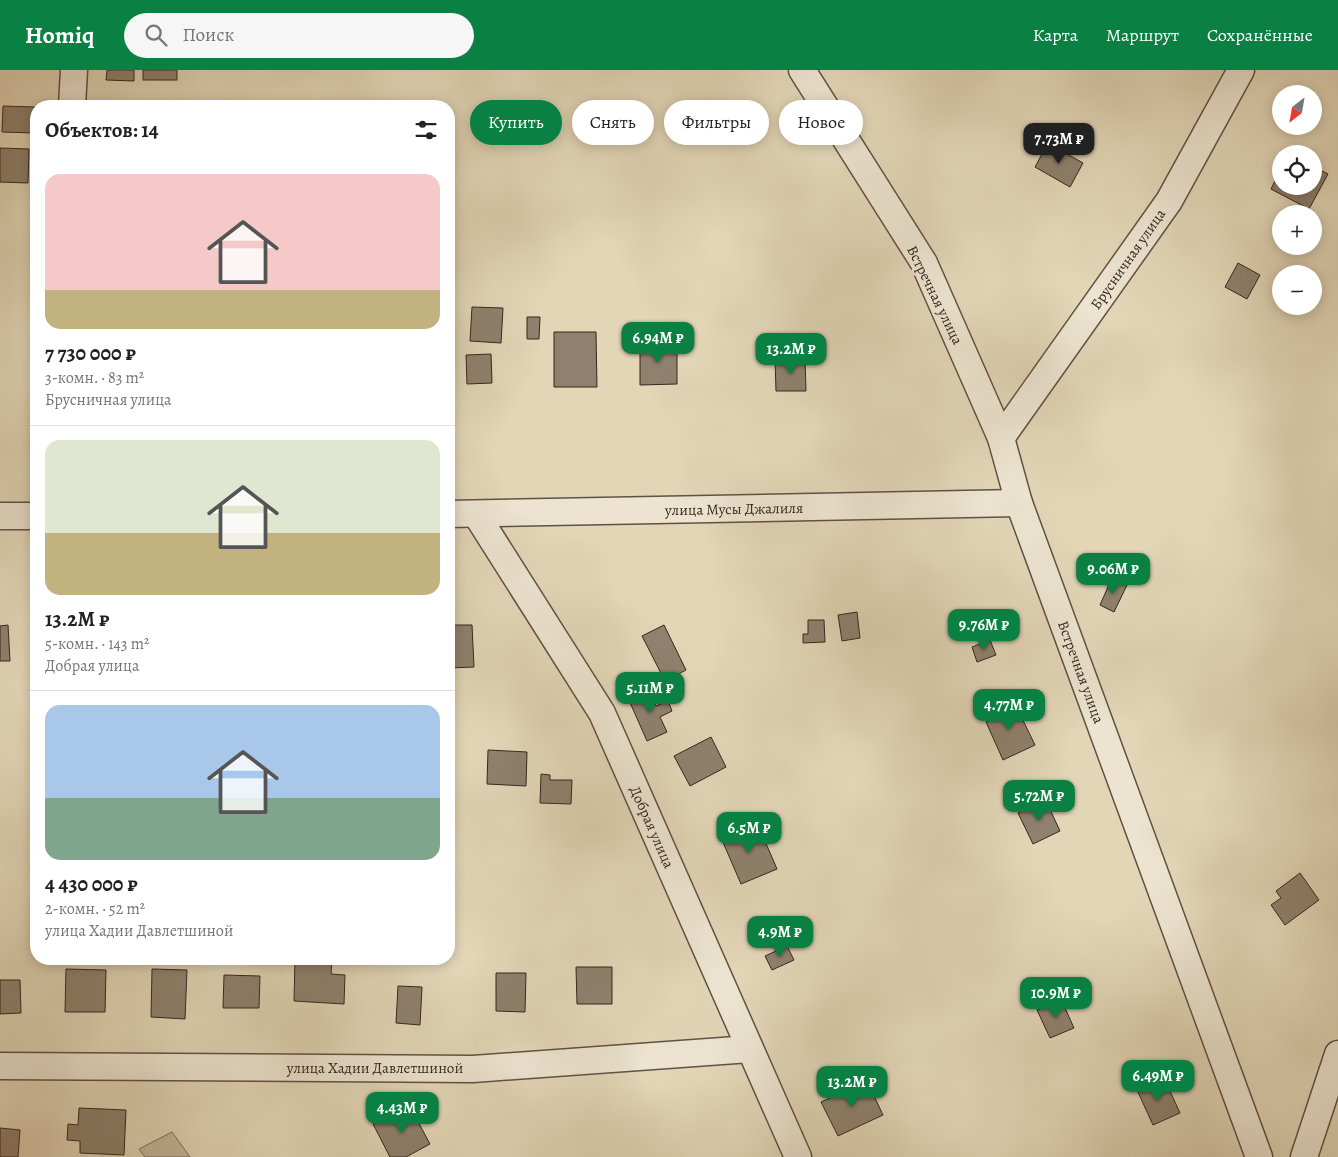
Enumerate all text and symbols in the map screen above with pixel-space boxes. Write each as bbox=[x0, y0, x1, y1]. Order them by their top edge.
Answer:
search box bbox=[124, 13, 474, 58]
text: Homiq bbox=[25, 19, 94, 51]
icon: search bbox=[142, 21, 170, 49]
text: Поиск bbox=[182, 22, 234, 48]
text: Карта bbox=[1033, 23, 1078, 47]
text: Маршрут bbox=[1106, 23, 1179, 47]
text: Сохранённые bbox=[1207, 23, 1313, 47]
north arrow bbox=[1272, 85, 1322, 135]
map controls bbox=[1272, 85, 1322, 315]
chip: Купить bbox=[470, 100, 562, 145]
chip: Снять bbox=[572, 100, 654, 145]
chip: Фильтры bbox=[664, 100, 769, 145]
chip: Новое bbox=[779, 100, 863, 145]
text: Объектов: 14 bbox=[45, 116, 159, 144]
icon: filters bbox=[412, 116, 440, 144]
pin: 7.73M ₽ bbox=[1013, 122, 1105, 165]
text: 7.73M ₽ bbox=[1034, 128, 1084, 150]
button: locate bbox=[1272, 145, 1322, 195]
street label: Брусничная улица bbox=[1086, 205, 1170, 313]
button: + bbox=[1272, 205, 1322, 255]
icon: home bbox=[198, 207, 288, 297]
street label: Встречная улица bbox=[902, 242, 968, 348]
button: − bbox=[1272, 265, 1322, 315]
pin: 6.94M ₽ bbox=[612, 322, 704, 364]
text: 6.94M ₽ bbox=[632, 327, 684, 349]
pin: 13.2M ₽ bbox=[745, 332, 837, 375]
text: 13.2M ₽ bbox=[766, 338, 816, 360]
text: 7 730 000 ₽ bbox=[45, 339, 136, 367]
text: 3-комн. · 83 m² bbox=[45, 367, 144, 389]
text: Брусничная улица bbox=[45, 389, 171, 411]
icon: home bbox=[198, 472, 288, 562]
street label: улица Мусы Джалиля bbox=[664, 498, 803, 520]
pin: 9.06M ₽ bbox=[1067, 552, 1159, 595]
text: 9.06M ₽ bbox=[1087, 558, 1139, 580]
text: 13.2M ₽ bbox=[45, 605, 109, 633]
pin: 9.76M ₽ bbox=[938, 608, 1030, 651]
text: 9.76M ₽ bbox=[959, 614, 1009, 636]
street label: Встречная улица bbox=[1053, 618, 1109, 726]
text: 5-комн. · 143 m² bbox=[45, 633, 149, 655]
text: Добрая улица bbox=[45, 655, 139, 677]
pin: 5.11M ₽ bbox=[604, 672, 696, 714]
text: 5.11M ₽ bbox=[626, 677, 674, 699]
pin: 4.77M ₽ bbox=[963, 688, 1055, 731]
text: 4.77M ₽ bbox=[984, 694, 1034, 716]
icon: home bbox=[198, 737, 288, 827]
pin: 5.72M ₽ bbox=[993, 780, 1085, 822]
street label: Добрая улица bbox=[625, 783, 679, 872]
text: 5.72M ₽ bbox=[1014, 785, 1064, 807]
pin: 6.5M ₽ bbox=[708, 812, 790, 854]
text: 6.5M ₽ bbox=[727, 817, 771, 839]
text: 4 430 000 ₽ bbox=[45, 870, 138, 898]
text: 2-комн. · 52 m² bbox=[45, 898, 145, 920]
pin: 4.9M ₽ bbox=[739, 916, 821, 958]
text: улица Хадии Давлетшиной bbox=[45, 920, 233, 942]
text: 4.9M ₽ bbox=[758, 921, 802, 943]
pin: 10.9M ₽ bbox=[1010, 976, 1102, 1019]
text: 10.9M ₽ bbox=[1031, 982, 1081, 1004]
street label: улица Хадии Давлетшиной bbox=[286, 1058, 463, 1078]
pin: 6.49M ₽ bbox=[1112, 1060, 1204, 1102]
text: 6.49M ₽ bbox=[1132, 1065, 1184, 1087]
pin: 13.2M ₽ bbox=[806, 1066, 898, 1108]
text: 13.2M ₽ bbox=[827, 1071, 877, 1093]
pin: 4.43M ₽ bbox=[356, 1092, 448, 1134]
text: 4.43M ₽ bbox=[377, 1097, 427, 1119]

